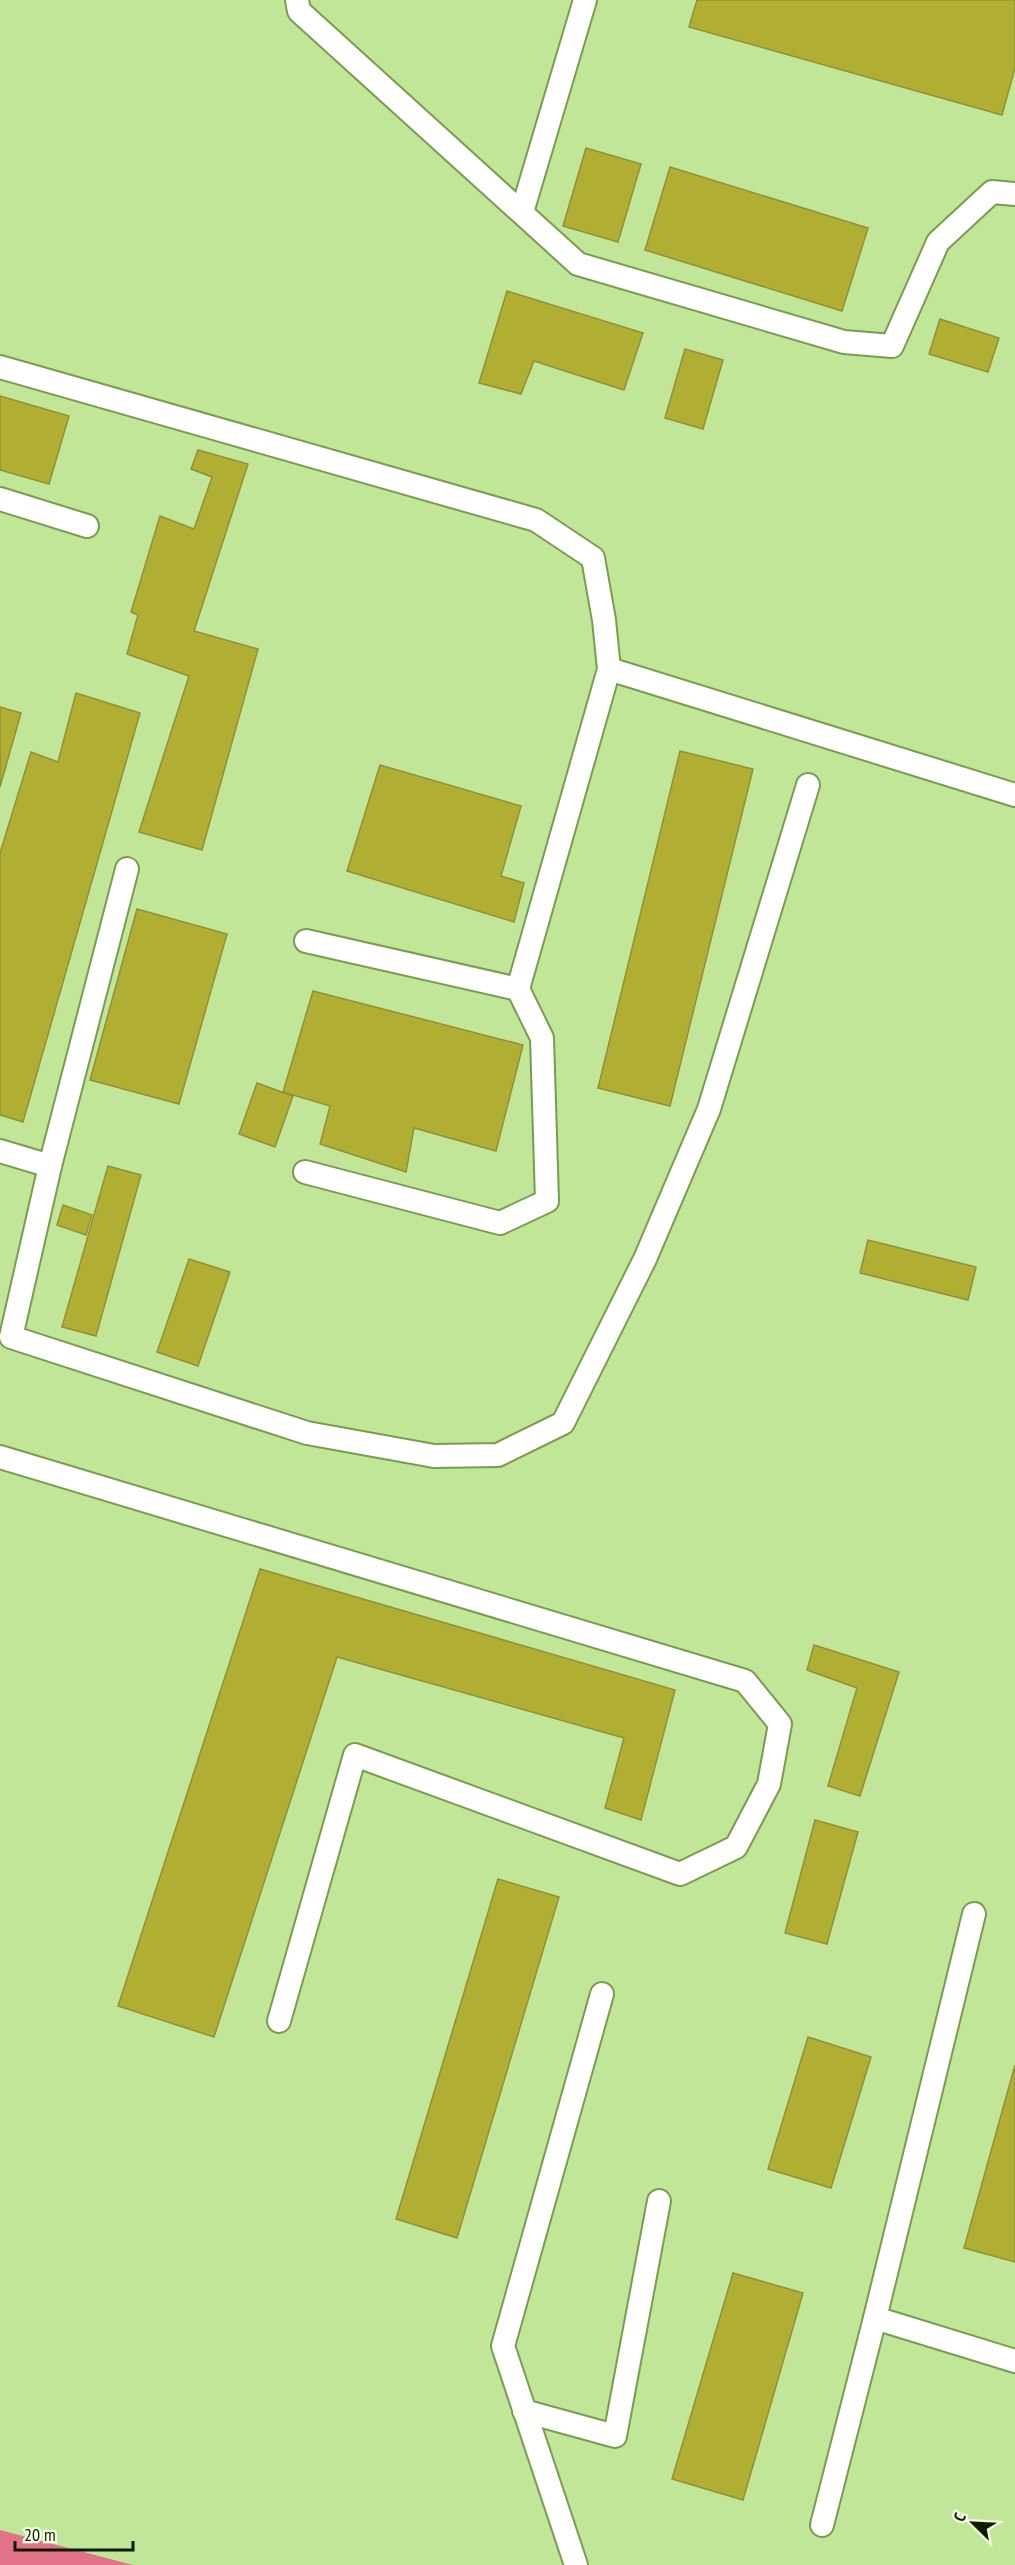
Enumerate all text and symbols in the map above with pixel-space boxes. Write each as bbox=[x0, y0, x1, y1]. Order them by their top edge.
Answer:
north arrow bbox=[943, 2493, 1003, 2553]
text: С bbox=[949, 2509, 970, 2524]
scale bar bbox=[15, 2514, 134, 2552]
text: 20 m bbox=[24, 2523, 56, 2546]

